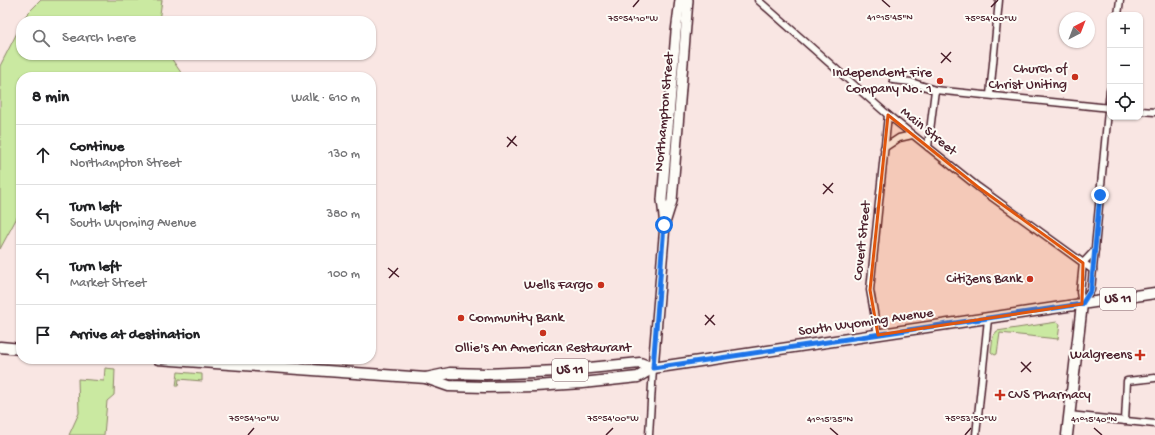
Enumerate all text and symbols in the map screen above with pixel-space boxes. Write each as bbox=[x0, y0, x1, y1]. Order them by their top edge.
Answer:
text: 41°15'45"N bbox=[867, 12, 913, 24]
north arrow bbox=[1059, 12, 1095, 48]
map controls bbox=[1107, 12, 1143, 120]
button: + bbox=[1107, 12, 1143, 48]
text: 75°54'10"W bbox=[607, 13, 658, 25]
text: 75°54'00"W bbox=[964, 13, 1017, 25]
search box bbox=[16, 16, 376, 60]
icon: search bbox=[30, 27, 52, 49]
text: Search here bbox=[62, 29, 136, 47]
button: − bbox=[1107, 48, 1143, 84]
street label: Northampton Street bbox=[651, 50, 679, 172]
place label: Church of Christ Uniting bbox=[989, 61, 1069, 94]
place label: Independent Fire Company No. 1 bbox=[832, 65, 933, 98]
marker: Church of Christ Uniting bbox=[1070, 72, 1080, 82]
marker: Independent Fire Company No. 1 bbox=[935, 76, 945, 86]
button: locate bbox=[1107, 84, 1143, 120]
text: 8 min bbox=[32, 88, 69, 108]
text: Walk · 610 m bbox=[291, 91, 360, 106]
street label: Main Street bbox=[896, 104, 961, 161]
text: Continue bbox=[70, 138, 124, 156]
icon: ahead bbox=[32, 144, 54, 166]
text: 130 m bbox=[328, 147, 360, 162]
text: Northampton Street bbox=[70, 156, 181, 171]
route end bbox=[1091, 186, 1109, 204]
text: Turn left bbox=[70, 198, 121, 216]
street label: Covert Street bbox=[850, 199, 876, 281]
icon: left bbox=[32, 204, 54, 226]
text: 380 m bbox=[326, 207, 360, 222]
text: South Wyoming Avenue bbox=[70, 216, 196, 231]
route start bbox=[655, 216, 673, 234]
text: Turn left bbox=[70, 258, 121, 276]
icon: left bbox=[32, 264, 54, 286]
text: 100 m bbox=[328, 267, 360, 282]
place label: Citizens Bank bbox=[946, 271, 1024, 288]
marker: Citizens Bank bbox=[1025, 274, 1035, 284]
text: Market Street bbox=[70, 276, 146, 291]
place label: Wells Fargo bbox=[524, 277, 593, 294]
marker: Wells Fargo bbox=[596, 280, 606, 290]
road number: US 11 bbox=[1100, 288, 1136, 310]
street label: South Wyoming Avenue bbox=[798, 305, 935, 341]
place label: Community Bank bbox=[469, 310, 565, 327]
marker: Community Bank bbox=[456, 313, 466, 323]
icon: arrive bbox=[32, 324, 54, 346]
text: Arrive at destination bbox=[70, 326, 200, 344]
marker: Ollie's An American Restaurant bbox=[538, 328, 548, 338]
place label: Ollie's An American Restaurant bbox=[455, 340, 632, 357]
place label: Walgreens bbox=[1070, 347, 1133, 364]
marker: Walgreens bbox=[1135, 350, 1145, 360]
road number: US 11 bbox=[552, 359, 588, 381]
place label: CVS Pharmacy bbox=[1008, 387, 1091, 404]
marker: CVS Pharmacy bbox=[995, 390, 1005, 400]
text: 75°54'10"W bbox=[228, 413, 279, 425]
text: 75°54'00"W bbox=[586, 413, 639, 425]
text: 75°53'50"W bbox=[944, 413, 997, 425]
text: 41°15'35"N bbox=[807, 414, 854, 426]
text: 41°15'40"N bbox=[1071, 414, 1118, 426]

